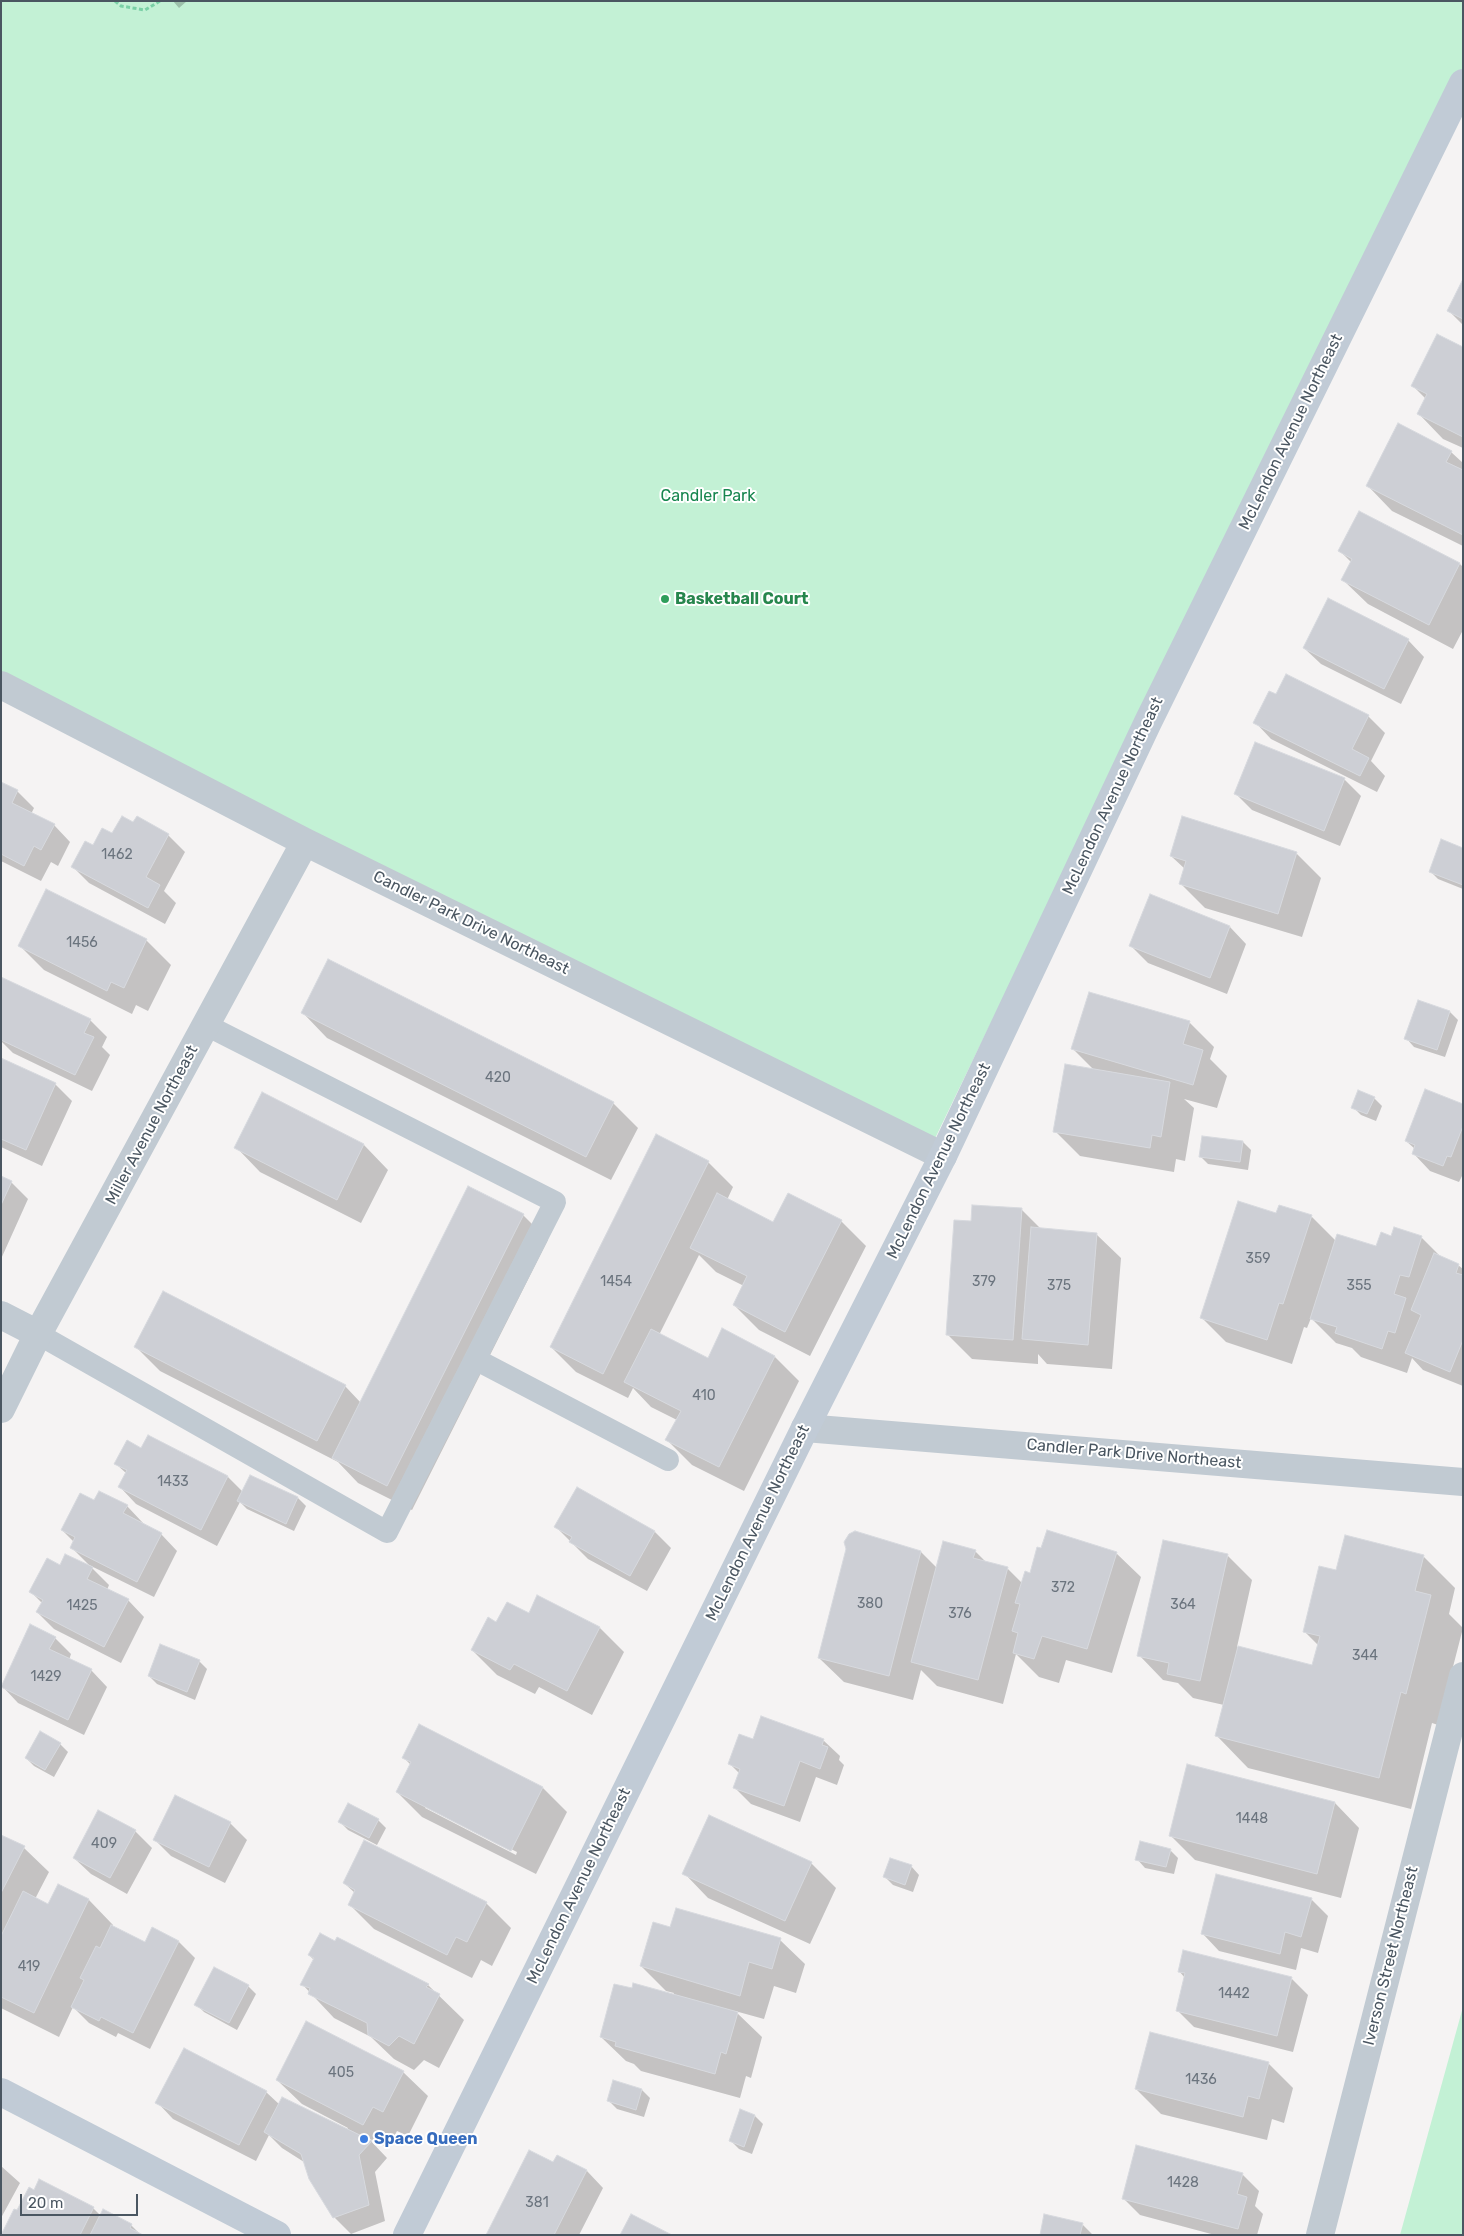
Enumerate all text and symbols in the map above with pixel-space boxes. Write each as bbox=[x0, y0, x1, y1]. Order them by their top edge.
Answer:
street label: McLendon Avenue Northeast bbox=[1235, 331, 1347, 533]
park label: Candler Park bbox=[661, 486, 755, 506]
place label: Basketball Court bbox=[675, 589, 809, 609]
marker: Basketball Court bbox=[659, 593, 671, 605]
street label: McLendon Avenue Northeast bbox=[1059, 694, 1167, 898]
house number: 1462 bbox=[101, 847, 133, 863]
street label: Candler Park Drive Northeast bbox=[370, 867, 572, 979]
house number: 1456 bbox=[66, 935, 98, 951]
street label: Miller Avenue Northeast bbox=[102, 1042, 202, 1208]
street label: McLendon Avenue Northeast bbox=[883, 1060, 995, 1262]
house number: 420 bbox=[485, 1070, 511, 1086]
house number: 359 bbox=[1245, 1251, 1271, 1267]
house number: 1454 bbox=[600, 1274, 632, 1290]
house number: 379 bbox=[972, 1274, 996, 1290]
house number: 375 bbox=[1047, 1278, 1071, 1294]
house number: 355 bbox=[1346, 1278, 1372, 1294]
house number: 410 bbox=[692, 1388, 716, 1404]
street label: McLendon Avenue Northeast bbox=[702, 1422, 814, 1624]
street label: Candler Park Drive Northeast bbox=[1026, 1435, 1242, 1473]
house number: 1433 bbox=[157, 1474, 189, 1490]
house number: 372 bbox=[1051, 1580, 1075, 1596]
house number: 380 bbox=[857, 1596, 883, 1612]
house number: 364 bbox=[1170, 1597, 1196, 1613]
house number: 1425 bbox=[66, 1598, 98, 1614]
house number: 376 bbox=[948, 1606, 972, 1622]
house number: 344 bbox=[1352, 1648, 1378, 1664]
house number: 1429 bbox=[30, 1669, 62, 1685]
street label: McLendon Avenue Northeast bbox=[523, 1785, 635, 1987]
house number: 1448 bbox=[1236, 1811, 1268, 1827]
house number: 409 bbox=[91, 1836, 117, 1852]
street label: Iverson Street Northeast bbox=[1359, 1865, 1423, 2047]
house number: 419 bbox=[18, 1959, 40, 1975]
house number: 1442 bbox=[1218, 1986, 1250, 2002]
house number: 405 bbox=[328, 2065, 354, 2081]
house number: 1436 bbox=[1185, 2072, 1217, 2088]
place label: Space Queen bbox=[374, 2129, 477, 2149]
marker: Space Queen bbox=[358, 2133, 370, 2145]
house number: 1428 bbox=[1167, 2175, 1199, 2191]
scale bar bbox=[22, 2184, 140, 2216]
text: 20 m bbox=[28, 2194, 63, 2212]
house number: 381 bbox=[525, 2195, 549, 2211]

